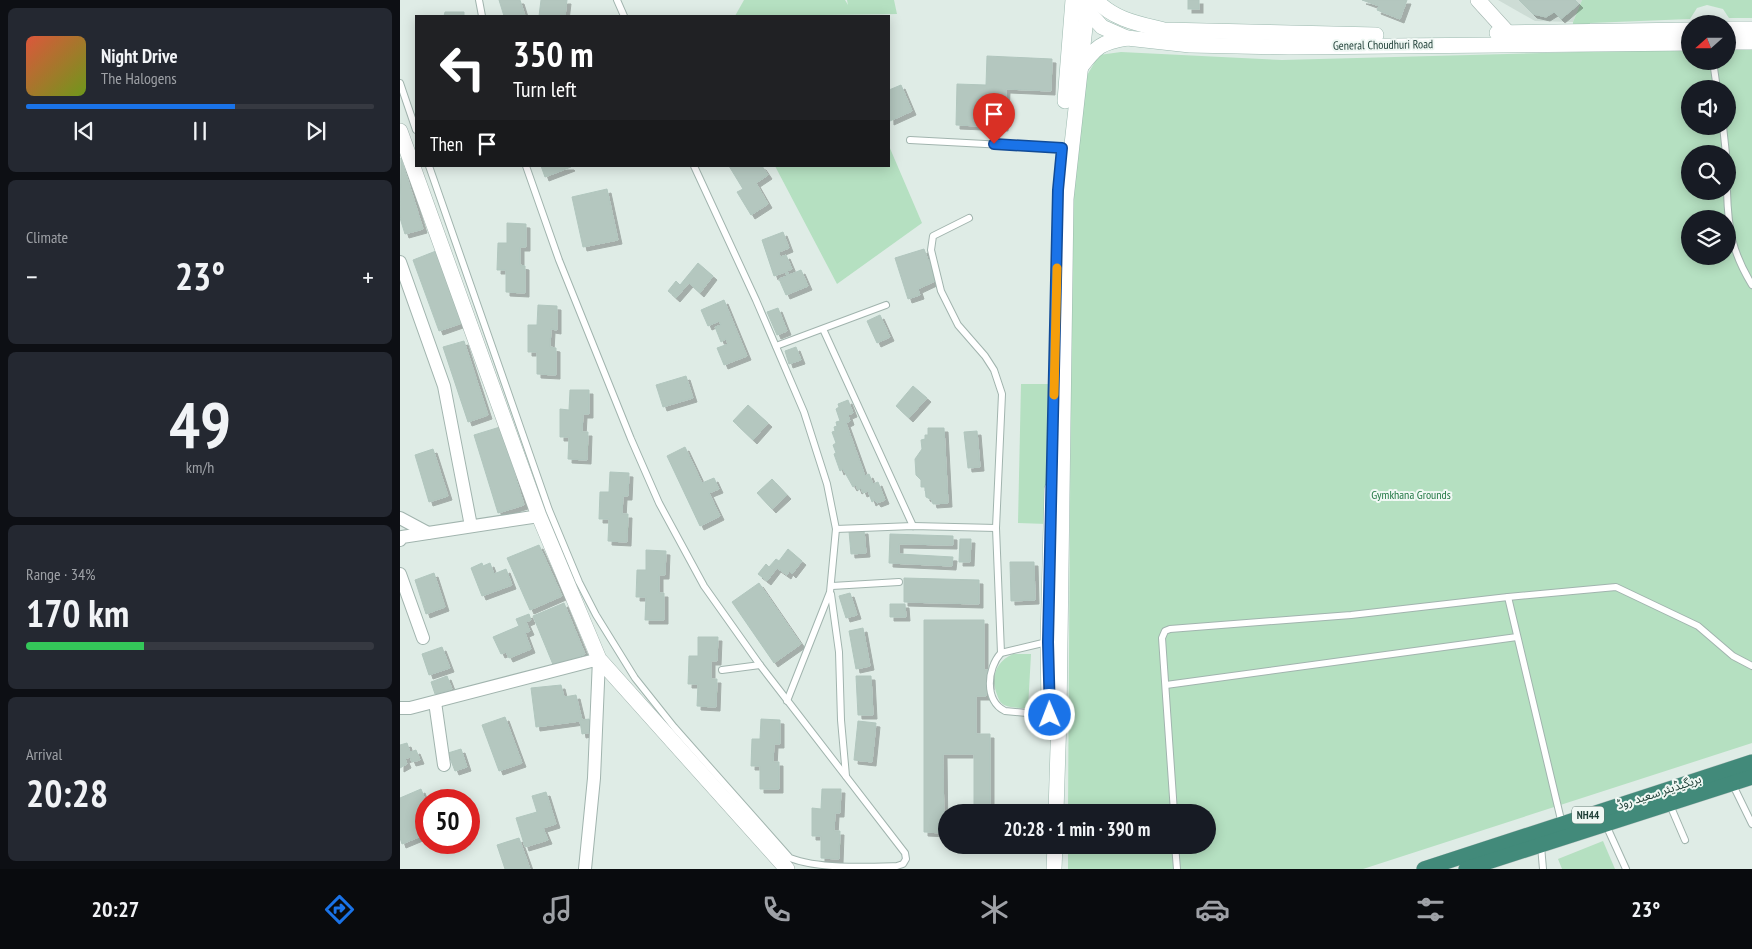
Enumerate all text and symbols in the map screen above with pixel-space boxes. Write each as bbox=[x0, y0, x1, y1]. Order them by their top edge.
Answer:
north arrow bbox=[1681, 15, 1736, 70]
map controls bbox=[1681, 15, 1736, 265]
text: 350 m bbox=[513, 31, 594, 77]
icon: left bbox=[430, 35, 495, 100]
street label: General Choudhuri Road bbox=[1333, 36, 1433, 53]
text: Night Drive bbox=[101, 44, 178, 68]
text: The Halogens bbox=[101, 68, 177, 88]
text: Turn left bbox=[513, 75, 577, 103]
button: sound bbox=[1681, 80, 1736, 135]
pin bbox=[973, 93, 1015, 144]
icon: arrive bbox=[980, 100, 1008, 128]
icon: previous bbox=[70, 117, 98, 145]
icon: pause bbox=[186, 117, 214, 145]
icon: next bbox=[302, 117, 330, 145]
icon: arrive bbox=[473, 130, 501, 158]
text: Then bbox=[430, 132, 463, 156]
button: search bbox=[1681, 145, 1736, 200]
button: layers bbox=[1681, 210, 1736, 265]
text: Climate bbox=[26, 227, 68, 247]
text: 23° bbox=[175, 251, 225, 300]
text: − bbox=[26, 258, 38, 295]
text: + bbox=[362, 258, 374, 295]
text: 49 bbox=[169, 382, 231, 466]
text: km/h bbox=[186, 457, 214, 477]
park label: Gymkhana Grounds bbox=[1371, 487, 1451, 502]
text: Range · 34% bbox=[26, 564, 95, 584]
text: 170 km bbox=[26, 588, 129, 637]
position arrow bbox=[1023, 688, 1075, 740]
text: Arrival bbox=[26, 744, 62, 764]
text: 20:28 bbox=[26, 768, 108, 817]
street label: بریگیڈیئر سعید روڈ bbox=[1615, 771, 1703, 812]
speed limit sign: 50 bbox=[415, 789, 480, 854]
road number: NH44 bbox=[1572, 806, 1604, 824]
text: 20:28 · 1 min · 390 m bbox=[1004, 817, 1150, 841]
icon: directions bbox=[322, 892, 357, 927]
icon: music bbox=[540, 892, 575, 927]
icon: phone bbox=[759, 892, 794, 927]
icon: climate bbox=[977, 892, 1012, 927]
icon: car bbox=[1195, 892, 1230, 927]
icon: filters bbox=[1413, 892, 1448, 927]
text: 20:27 bbox=[92, 895, 139, 923]
text: 23° bbox=[1631, 895, 1660, 923]

